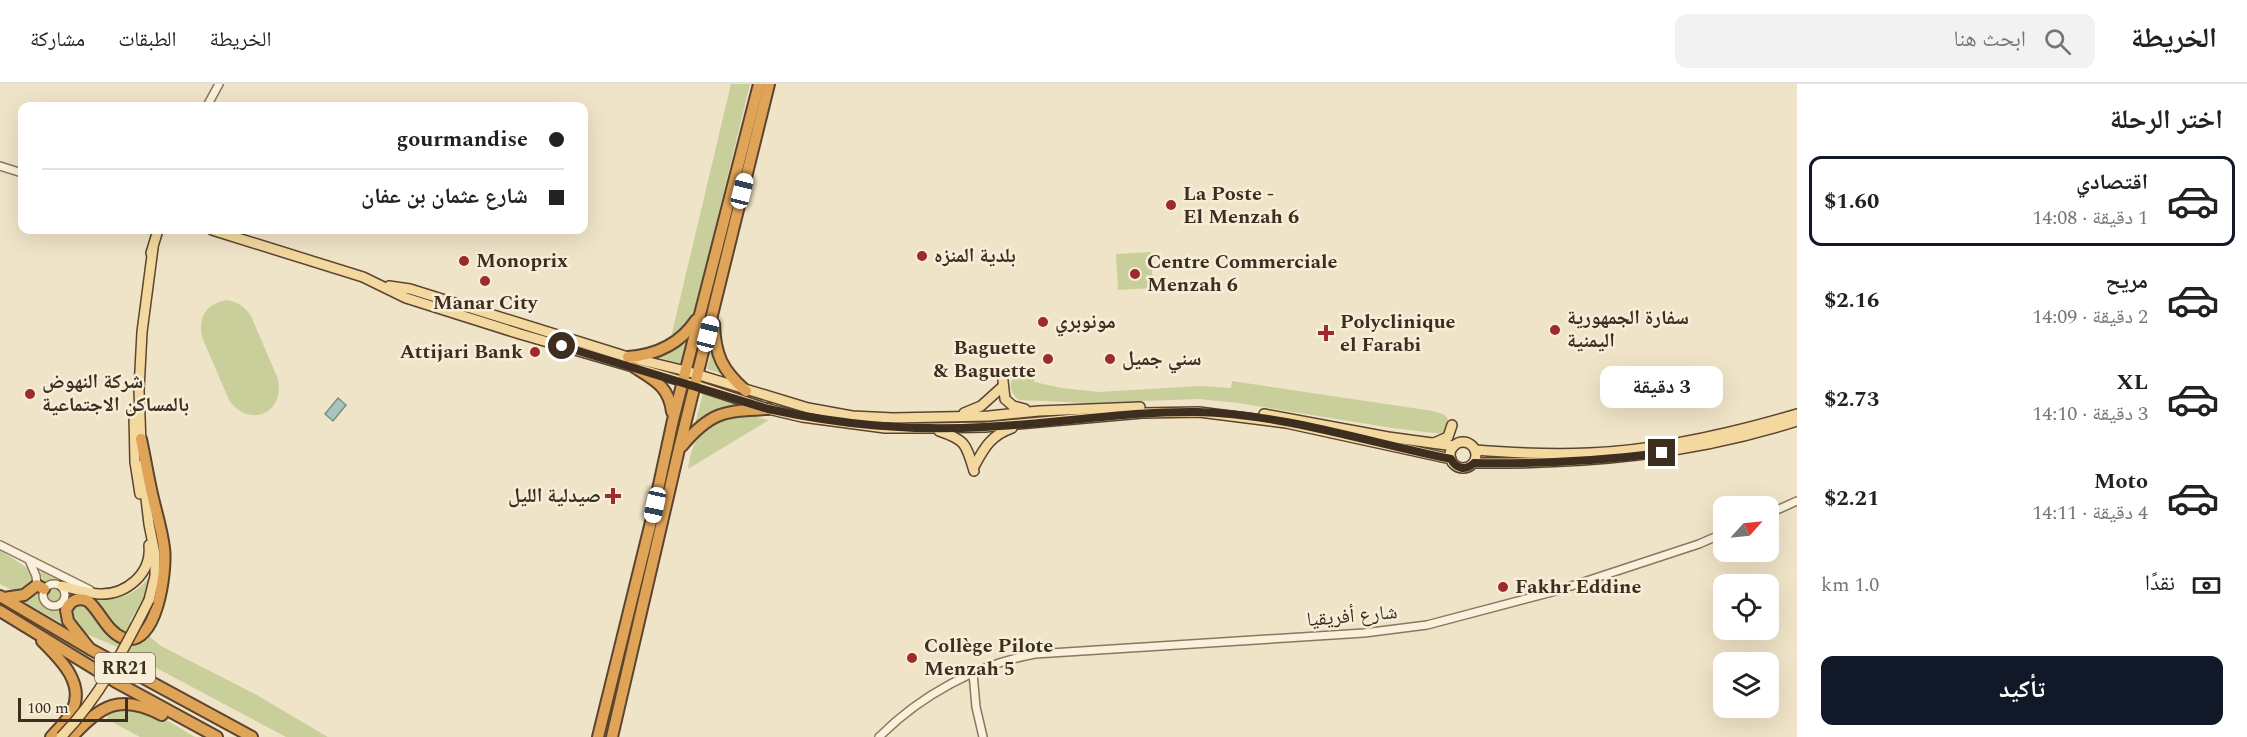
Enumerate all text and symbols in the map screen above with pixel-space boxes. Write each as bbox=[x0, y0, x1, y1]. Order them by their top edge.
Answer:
search box bbox=[1675, 14, 2095, 68]
text: الخريطة bbox=[2131, 17, 2217, 60]
text: ابحث هنا bbox=[1954, 23, 2026, 56]
text: مشاركة bbox=[30, 24, 85, 56]
text: الطبقات bbox=[118, 24, 177, 56]
text: الخريطة bbox=[210, 24, 271, 56]
icon: search bbox=[2041, 25, 2074, 58]
text: اختر الرحلة bbox=[2110, 99, 2223, 141]
text: gourmandise bbox=[396, 123, 528, 156]
text: اقتصادي bbox=[2076, 166, 2148, 199]
car bbox=[729, 171, 755, 211]
icon: car bbox=[2166, 174, 2220, 228]
place label: La Poste - El Menzah 6 bbox=[1183, 179, 1299, 232]
text: شارع عثمان بن عفان bbox=[361, 180, 528, 213]
text: $1.60 bbox=[1824, 185, 1879, 218]
marker: La Poste - El Menzah 6 bbox=[1164, 198, 1178, 212]
text: 1 دقيقة · 14:08 bbox=[2032, 203, 2148, 233]
place label: بلدية المنزه bbox=[934, 241, 1016, 271]
place label: Monoprix bbox=[476, 246, 568, 276]
place label: Centre Commerciale Menzah 6 bbox=[1147, 247, 1337, 300]
marker: بلدية المنزه bbox=[915, 249, 929, 263]
marker: Monoprix bbox=[457, 254, 471, 268]
text: مريح bbox=[2105, 265, 2148, 298]
marker: Centre Commerciale Menzah 6 bbox=[1128, 267, 1142, 281]
icon: car bbox=[2166, 273, 2220, 327]
marker: Manar City bbox=[478, 274, 492, 288]
text: $2.16 bbox=[1824, 284, 1879, 317]
place label: Manar City bbox=[433, 288, 539, 318]
text: 2 دقيقة · 14:09 bbox=[2032, 302, 2148, 332]
place label: سفارة الجمهورية اليمنية bbox=[1567, 303, 1689, 356]
place label: مونوبري bbox=[1055, 307, 1116, 337]
place label: Polyclinique el Farabi bbox=[1340, 307, 1456, 360]
car bbox=[695, 314, 721, 354]
marker: مونوبري bbox=[1036, 315, 1050, 329]
marker: سفارة الجمهورية اليمنية bbox=[1548, 323, 1562, 337]
marker: Polyclinique el Farabi bbox=[1317, 324, 1335, 342]
route start bbox=[548, 332, 575, 359]
place label: Baguette & Baguette bbox=[933, 333, 1036, 386]
place label: Attijari Bank bbox=[400, 337, 523, 367]
place label: سني جميل bbox=[1122, 344, 1201, 374]
marker: Attijari Bank bbox=[528, 345, 542, 359]
marker: Baguette & Baguette bbox=[1041, 352, 1055, 366]
marker: سني جميل bbox=[1103, 352, 1117, 366]
callout: 3 دقيقة bbox=[1600, 366, 1724, 408]
text: XL bbox=[2117, 366, 2148, 399]
place label: شركة النهوض بالمساكن الاجتماعية bbox=[42, 367, 189, 420]
text: 3 دقيقة bbox=[1632, 372, 1691, 402]
icon: car bbox=[2166, 372, 2220, 426]
text: $2.73 bbox=[1824, 383, 1879, 416]
marker: شركة النهوض بالمساكن الاجتماعية bbox=[23, 387, 37, 401]
text: 3 دقيقة · 14:10 bbox=[2032, 399, 2148, 429]
route end bbox=[1648, 439, 1675, 466]
text: Moto bbox=[2094, 465, 2148, 498]
icon: car bbox=[2166, 471, 2220, 525]
place label: صيدلية الليل bbox=[508, 481, 601, 511]
text: $2.21 bbox=[1824, 482, 1879, 515]
car bbox=[642, 486, 668, 524]
marker: صيدلية الليل bbox=[606, 489, 620, 503]
north arrow bbox=[1713, 496, 1779, 562]
map controls bbox=[1713, 496, 1779, 718]
text: 4 دقيقة · 14:11 bbox=[2032, 498, 2148, 528]
text: نقدًا bbox=[2145, 567, 2175, 600]
icon: cash bbox=[2190, 569, 2223, 602]
text: 1.0 km bbox=[1821, 570, 1879, 600]
place label: Fakhr Eddine bbox=[1515, 572, 1641, 602]
button: locate bbox=[1713, 574, 1779, 640]
marker: Fakhr Eddine bbox=[1496, 580, 1510, 594]
street label: شارع أفريقيا bbox=[1305, 597, 1399, 635]
place label: Collège Pilote Menzah 5 bbox=[924, 631, 1053, 684]
marker: Collège Pilote Menzah 5 bbox=[905, 651, 919, 665]
button: layers bbox=[1713, 652, 1779, 718]
road number: RR21 bbox=[95, 653, 155, 683]
button: تأكيد bbox=[1821, 656, 2223, 725]
scale bar bbox=[18, 695, 128, 722]
text: 100 m bbox=[27, 696, 69, 720]

